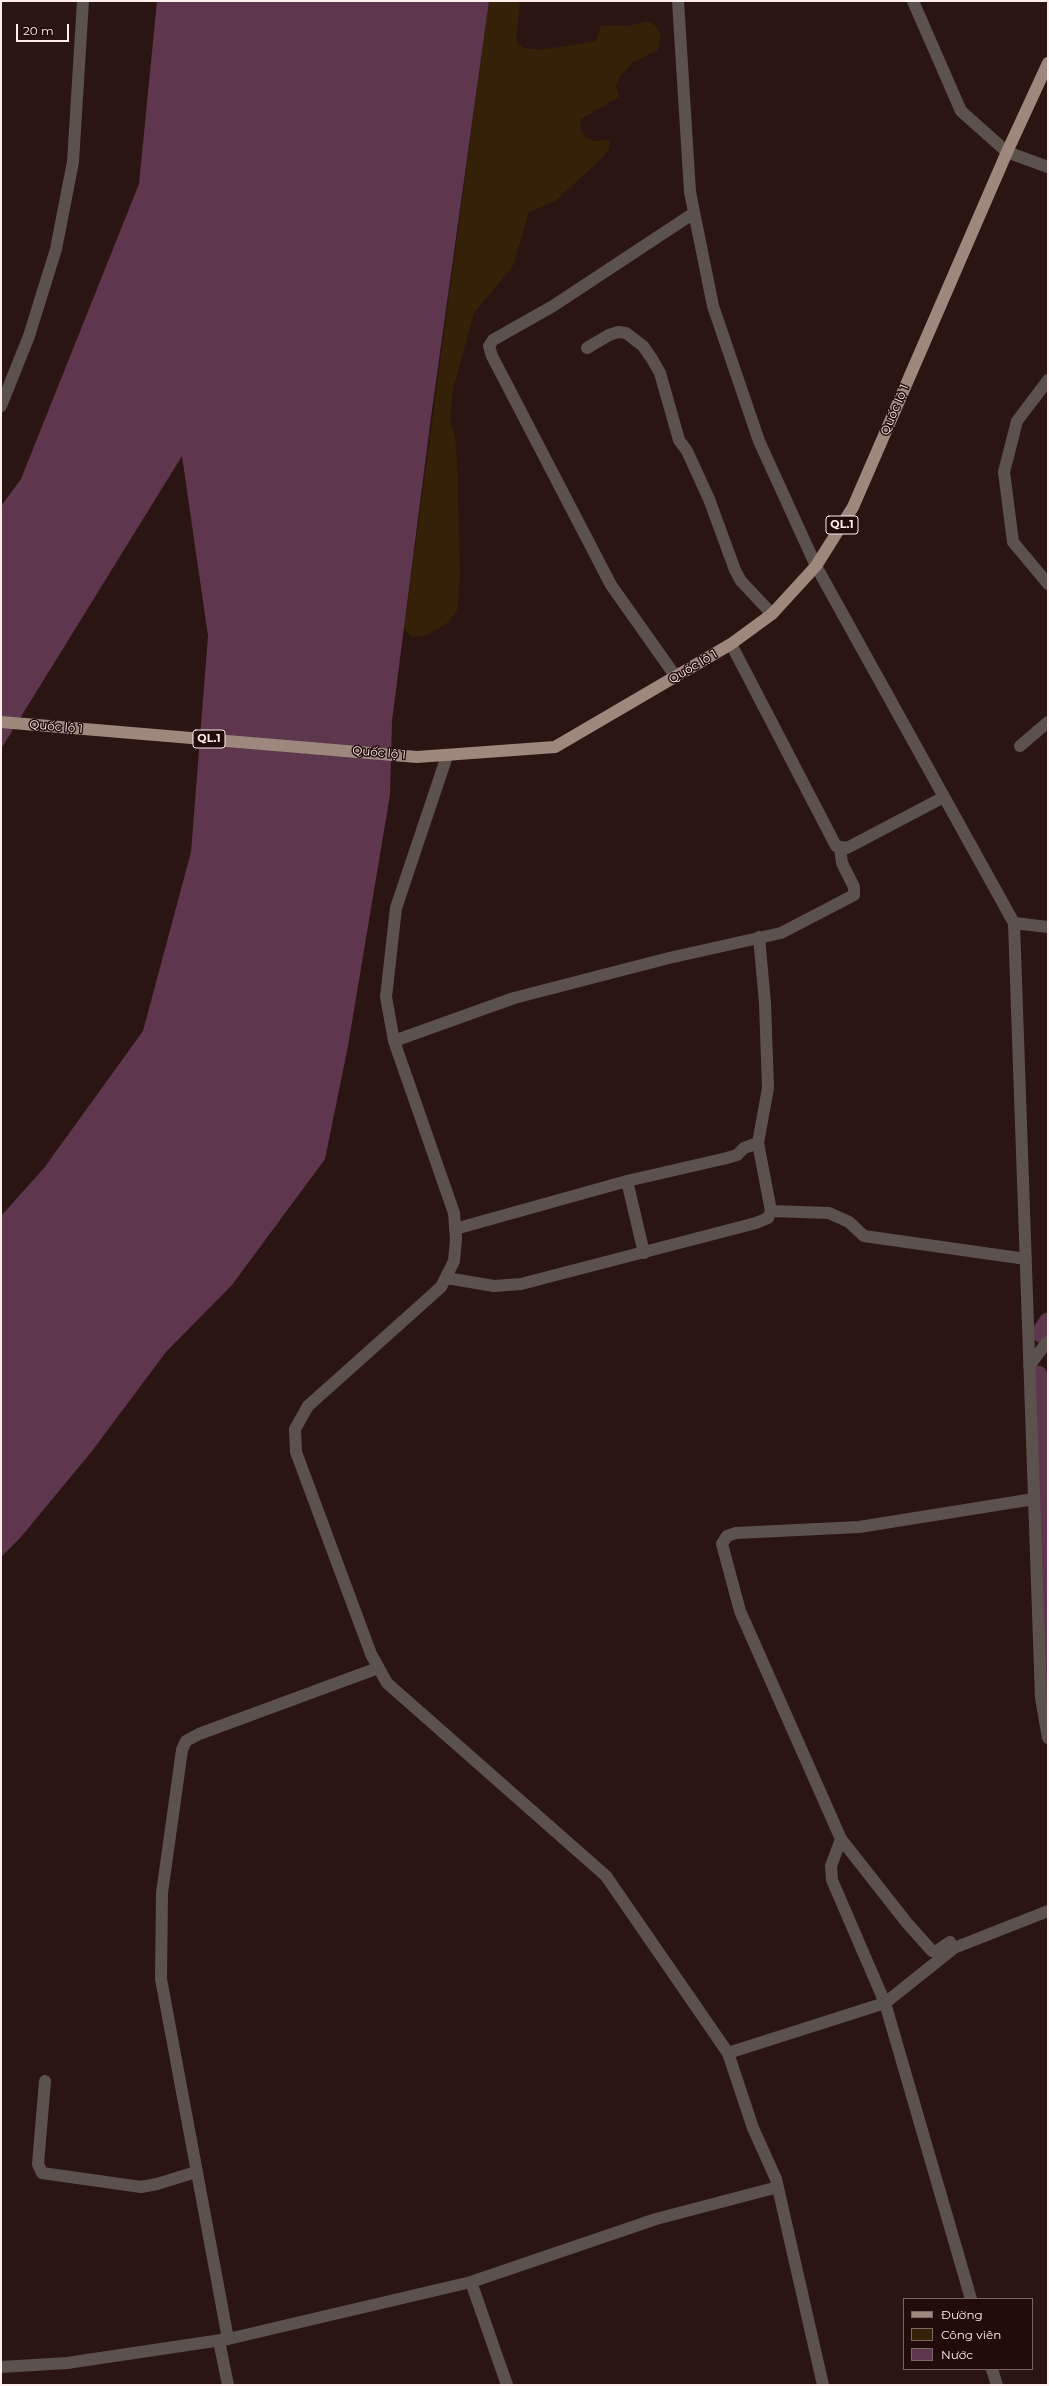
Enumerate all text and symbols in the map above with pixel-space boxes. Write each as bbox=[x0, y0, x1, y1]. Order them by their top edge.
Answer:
scale bar bbox=[18, 16, 71, 42]
text: 20 m bbox=[23, 23, 54, 38]
street label: Quốc lộ 1 bbox=[878, 382, 912, 438]
road number: QL.1 bbox=[826, 516, 858, 534]
street label: Quốc lộ 1 bbox=[666, 647, 720, 687]
street label: Quốc lộ 1 bbox=[29, 717, 83, 737]
road number: QL.1 bbox=[193, 730, 225, 748]
street label: Quốc lộ 1 bbox=[352, 743, 406, 763]
legend bbox=[903, 2298, 1033, 2370]
text: Đường bbox=[941, 2307, 983, 2322]
text: Công viên bbox=[941, 2327, 1001, 2342]
text: Nước bbox=[941, 2347, 973, 2362]

